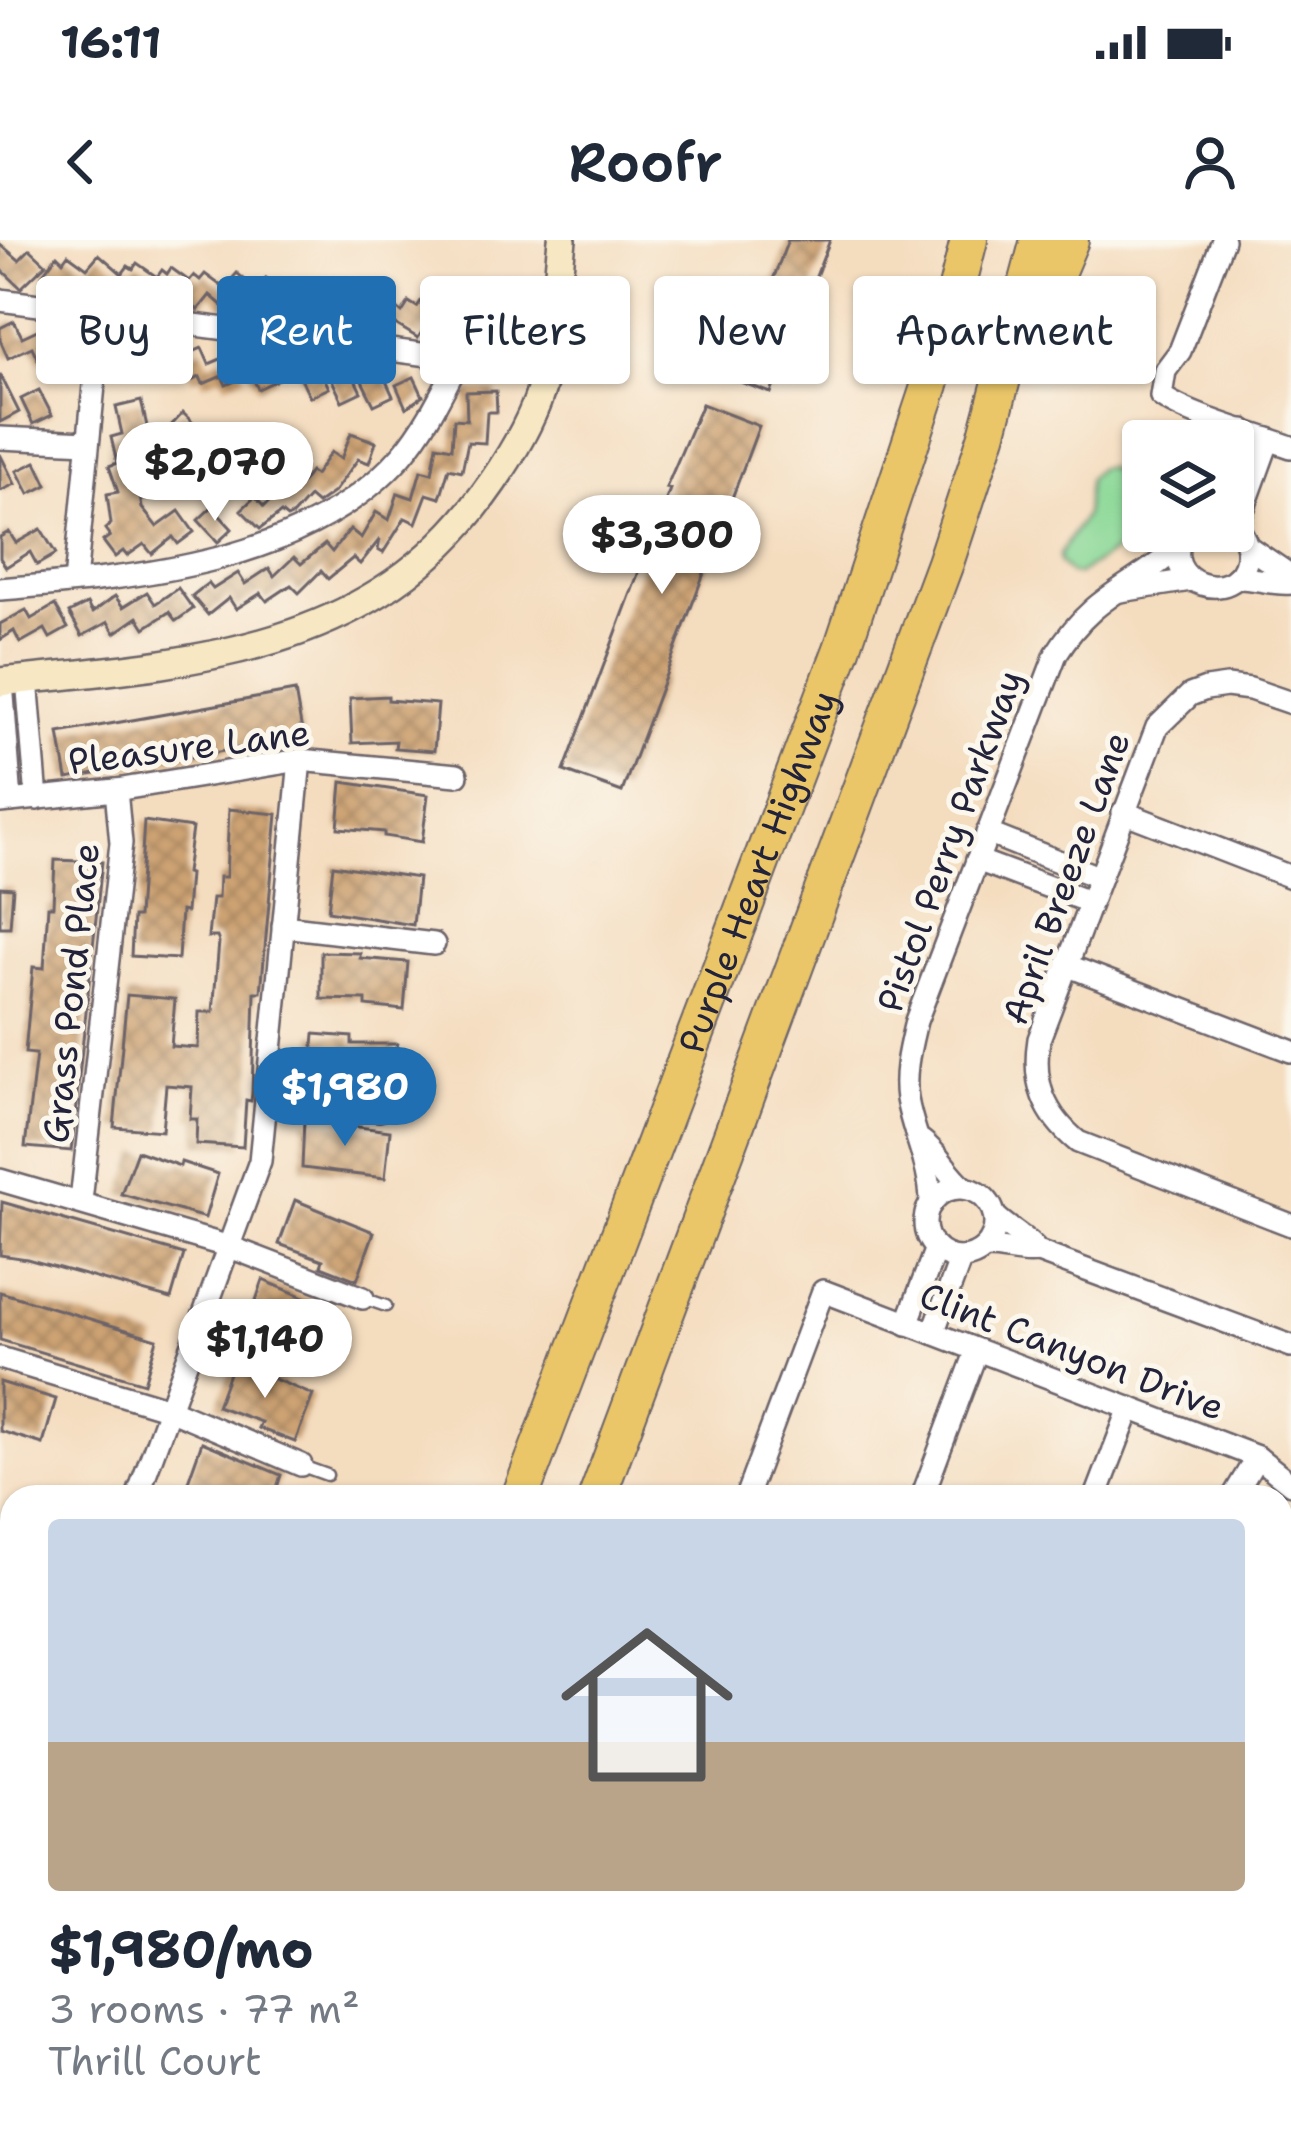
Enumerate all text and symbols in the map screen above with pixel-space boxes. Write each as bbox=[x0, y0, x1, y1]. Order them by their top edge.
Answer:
text: 16:11 bbox=[60, 12, 162, 72]
text: Roofr bbox=[568, 126, 723, 198]
icon: back bbox=[48, 129, 114, 195]
icon: person bbox=[1177, 129, 1243, 195]
chip: Buy bbox=[36, 276, 193, 384]
chip: Rent bbox=[217, 276, 396, 384]
chip: Filters bbox=[420, 276, 630, 384]
chip: New bbox=[654, 276, 829, 384]
chip: Apartment bbox=[853, 276, 1156, 384]
map controls bbox=[1122, 420, 1254, 552]
button: layers bbox=[1122, 420, 1254, 552]
pin: $2,070 bbox=[117, 422, 313, 524]
text: $2,070 bbox=[143, 435, 287, 487]
pin: $3,300 bbox=[564, 495, 760, 597]
text: $3,300 bbox=[590, 508, 734, 560]
street label: Pistol Perry Parkway bbox=[865, 663, 1035, 1019]
street label: Purple Heart Highway bbox=[666, 683, 849, 1060]
street label: Pleasure Lane bbox=[65, 708, 313, 786]
street label: April Breeze Lane bbox=[990, 725, 1142, 1031]
street label: Grass Pond Place bbox=[31, 840, 111, 1146]
pin: $1,980 bbox=[247, 1047, 443, 1149]
text: $1,980 bbox=[280, 1060, 410, 1112]
street label: Clint Canyon Drive bbox=[913, 1270, 1231, 1432]
pin: $1,140 bbox=[167, 1299, 363, 1401]
text: $1,140 bbox=[205, 1312, 325, 1364]
icon: home bbox=[539, 1597, 755, 1813]
text: $1,980/mo bbox=[48, 1915, 314, 1983]
text: 3 rooms · 77 m² bbox=[48, 1983, 360, 2035]
text: Thrill Court bbox=[48, 2035, 262, 2087]

